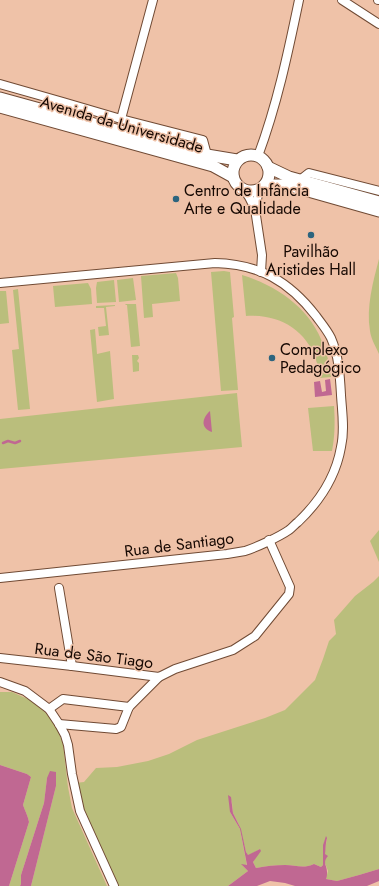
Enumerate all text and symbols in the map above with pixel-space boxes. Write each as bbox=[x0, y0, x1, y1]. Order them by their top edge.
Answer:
street label: Avenida da Universidade bbox=[38, 90, 206, 159]
place label: Centro de Infância Arte e Qualidade bbox=[184, 179, 309, 220]
marker: Centro de Infância Arte e Qualidade bbox=[171, 194, 181, 204]
marker: Pavilhão Aristides Hall bbox=[306, 230, 316, 240]
place label: Pavilhão Aristides Hall bbox=[266, 240, 356, 281]
place label: Complexo Pedagógico bbox=[280, 338, 361, 379]
marker: Complexo Pedagógico bbox=[267, 353, 277, 363]
street label: Rua de Santiago bbox=[123, 526, 236, 563]
street label: Rua de São Tiago bbox=[33, 637, 155, 674]

